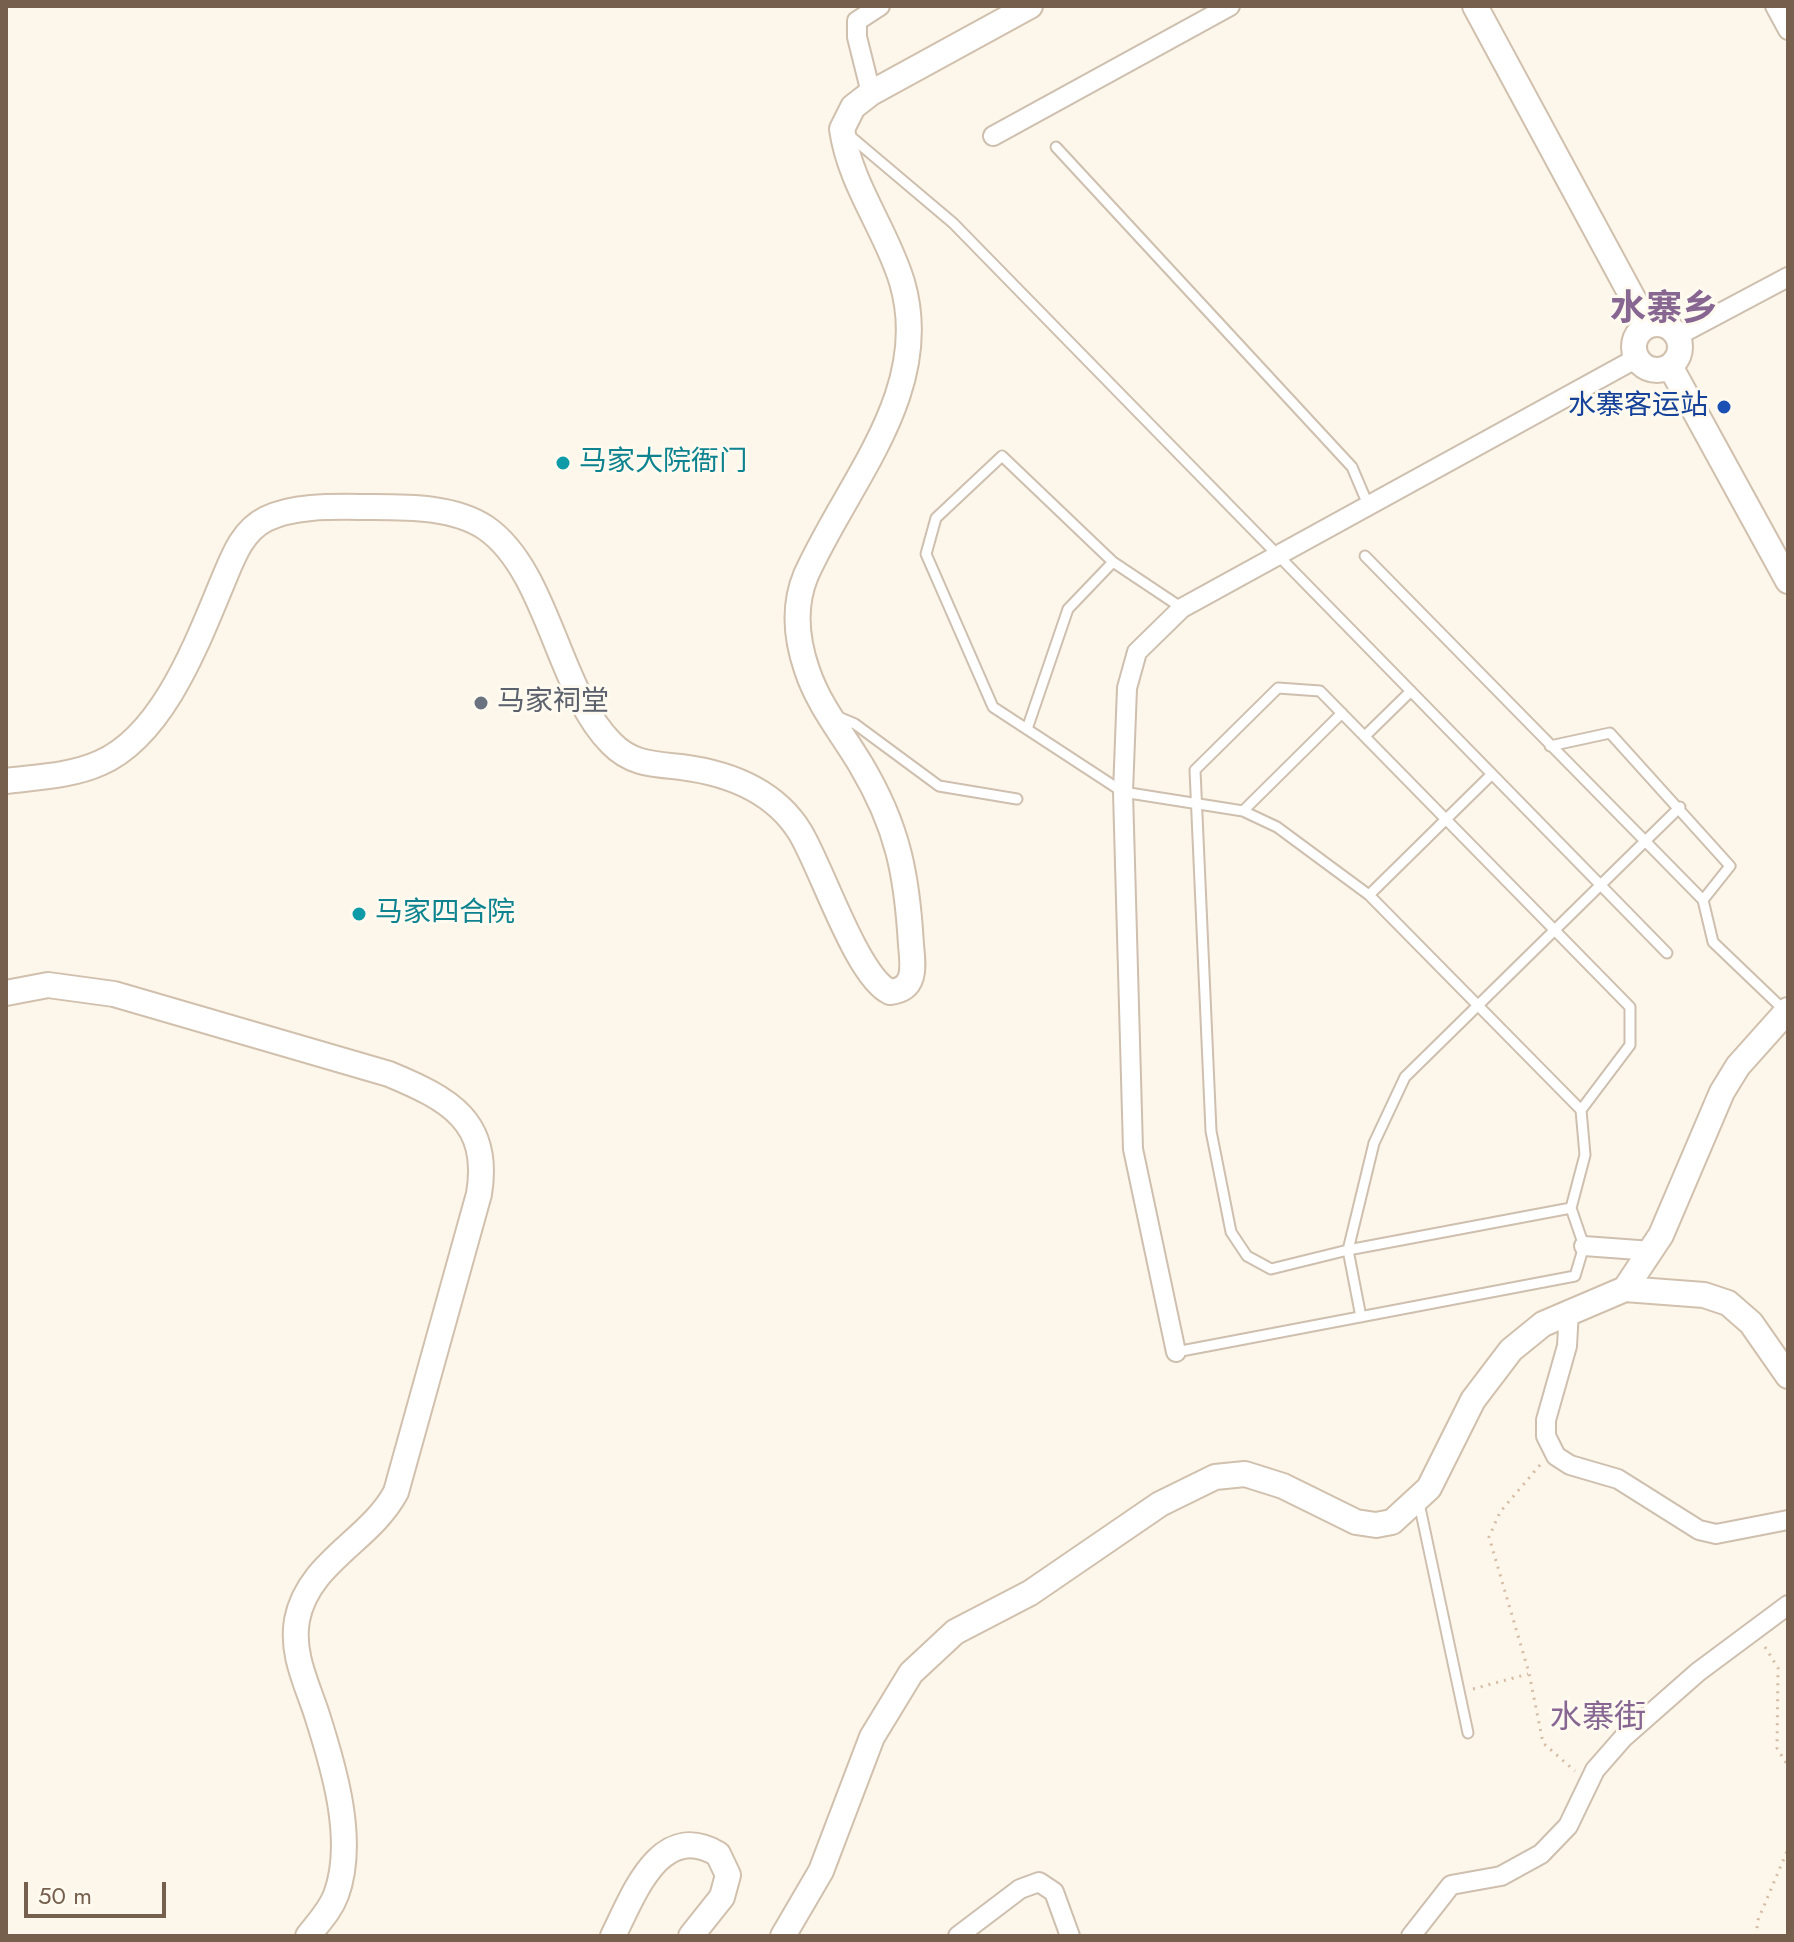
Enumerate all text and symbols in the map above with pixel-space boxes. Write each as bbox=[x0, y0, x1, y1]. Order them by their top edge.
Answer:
district label: 水寨乡 bbox=[1610, 289, 1718, 333]
place label: 水寨客运站 bbox=[1568, 390, 1708, 424]
marker: 水寨客运站 bbox=[1715, 398, 1733, 416]
place label: 马家大院衙门 bbox=[579, 446, 747, 480]
marker: 马家大院衙门 bbox=[554, 454, 572, 472]
place label: 马家祠堂 bbox=[497, 686, 609, 720]
marker: 马家祠堂 bbox=[472, 694, 490, 712]
place label: 马家四合院 bbox=[375, 897, 515, 931]
marker: 马家四合院 bbox=[350, 905, 368, 923]
district label: 水寨街 bbox=[1550, 1700, 1646, 1738]
scale bar bbox=[28, 1866, 170, 1916]
text: 50 m bbox=[38, 1878, 92, 1913]

